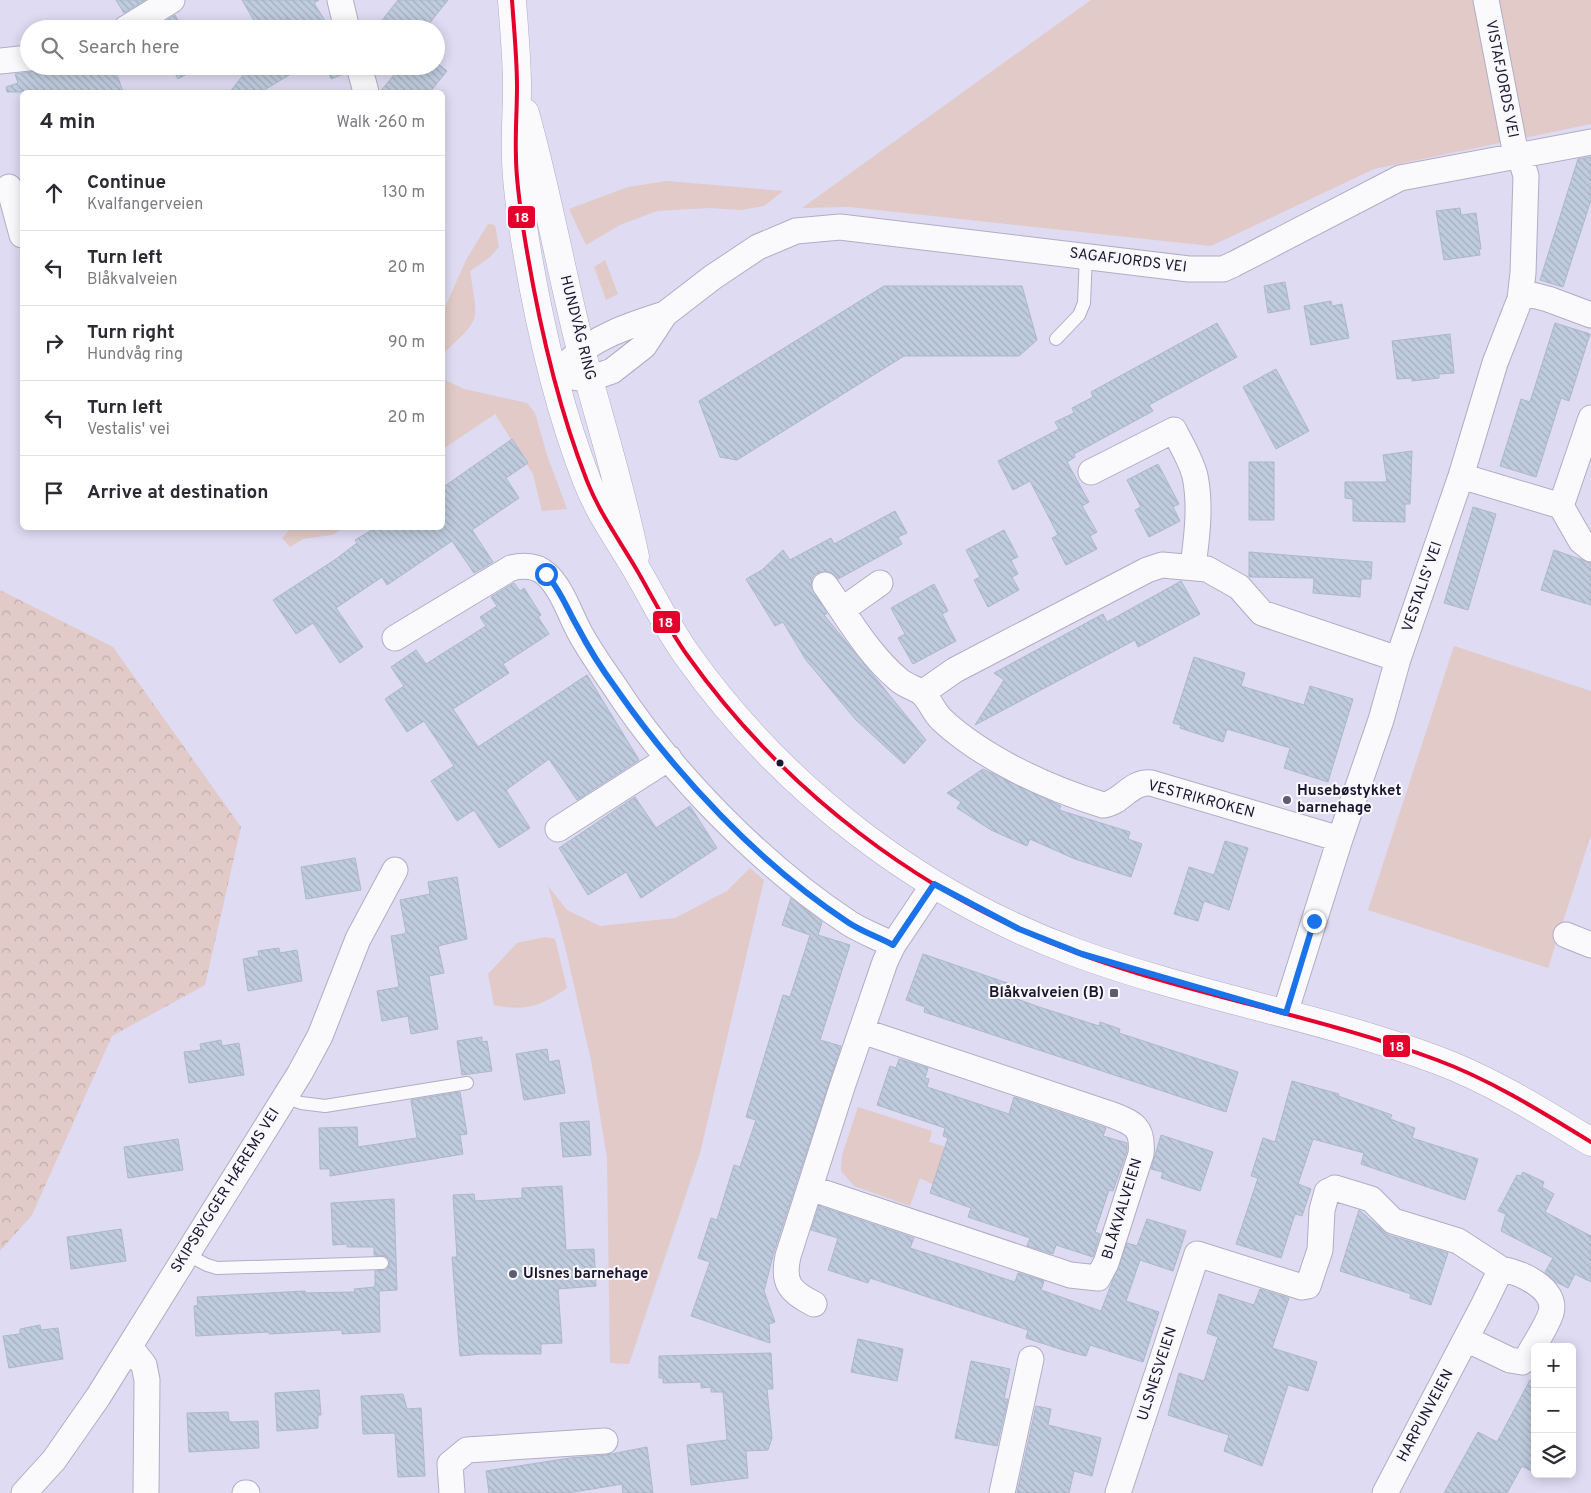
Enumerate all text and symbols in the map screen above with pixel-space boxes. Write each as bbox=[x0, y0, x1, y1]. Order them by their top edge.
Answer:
street label: VISTAFJORDS VEI bbox=[1480, 18, 1522, 140]
search box bbox=[20, 20, 445, 75]
icon: search bbox=[38, 34, 66, 62]
text: Search here bbox=[78, 36, 180, 60]
text: 4 min bbox=[40, 109, 96, 136]
text: Walk · 260 m bbox=[336, 113, 425, 133]
text: Continue bbox=[87, 171, 166, 195]
icon: ahead bbox=[40, 179, 68, 207]
text: 130 m bbox=[382, 183, 425, 203]
text: Kvalfangerveien bbox=[87, 195, 203, 215]
line badge: 18 bbox=[507, 205, 536, 229]
text: 18 bbox=[515, 210, 529, 227]
street label: SAGAFJORDS VEI bbox=[1068, 244, 1188, 278]
text: Turn left bbox=[87, 246, 163, 270]
icon: left bbox=[40, 254, 68, 282]
text: 20 m bbox=[388, 258, 425, 278]
text: Blåkvalveien bbox=[87, 270, 177, 290]
street label: HUNDVÅG RING bbox=[555, 273, 599, 383]
text: Turn right bbox=[87, 321, 175, 345]
icon: right bbox=[40, 329, 68, 357]
text: 90 m bbox=[388, 333, 425, 353]
text: Hundvåg ring bbox=[87, 345, 183, 365]
text: Turn left bbox=[87, 396, 163, 420]
icon: left bbox=[40, 404, 68, 432]
text: 20 m bbox=[388, 408, 425, 428]
text: Vestalis' vei bbox=[87, 420, 170, 440]
icon: arrive bbox=[40, 479, 68, 507]
text: Arrive at destination bbox=[87, 481, 268, 505]
street label: VESTALIS' VEI bbox=[1399, 539, 1447, 635]
route start bbox=[535, 563, 558, 586]
line badge: 18 bbox=[652, 610, 681, 634]
text: 18 bbox=[659, 615, 673, 632]
unlabelled marker bbox=[775, 758, 785, 768]
street label: VESTRIKROKEN bbox=[1145, 777, 1257, 823]
place label: Husebøstykket barnehage bbox=[1297, 782, 1401, 818]
marker: Husebøstykket barnehage bbox=[1281, 794, 1293, 806]
route end bbox=[1303, 910, 1326, 933]
place label: Blåkvalveien (B) bbox=[989, 984, 1104, 1003]
marker: Blåkvalveien (B) bbox=[1108, 987, 1120, 999]
line badge: 18 bbox=[1382, 1034, 1411, 1058]
text: 18 bbox=[1390, 1039, 1404, 1056]
street label: SKIPSBYGGER HÆREMS VEI bbox=[167, 1105, 285, 1277]
street label: BLÅKVALVEIEN bbox=[1099, 1156, 1147, 1262]
place label: Ulsnes barnehage bbox=[523, 1265, 648, 1284]
marker: Ulsnes barnehage bbox=[507, 1268, 519, 1280]
street label: ULSNESVEIEN bbox=[1134, 1325, 1182, 1423]
map controls bbox=[1531, 1343, 1576, 1478]
button: + bbox=[1531, 1343, 1576, 1388]
street label: HARPUNVEIEN bbox=[1394, 1366, 1458, 1466]
button: − bbox=[1531, 1388, 1576, 1433]
button: layers bbox=[1531, 1433, 1576, 1478]

